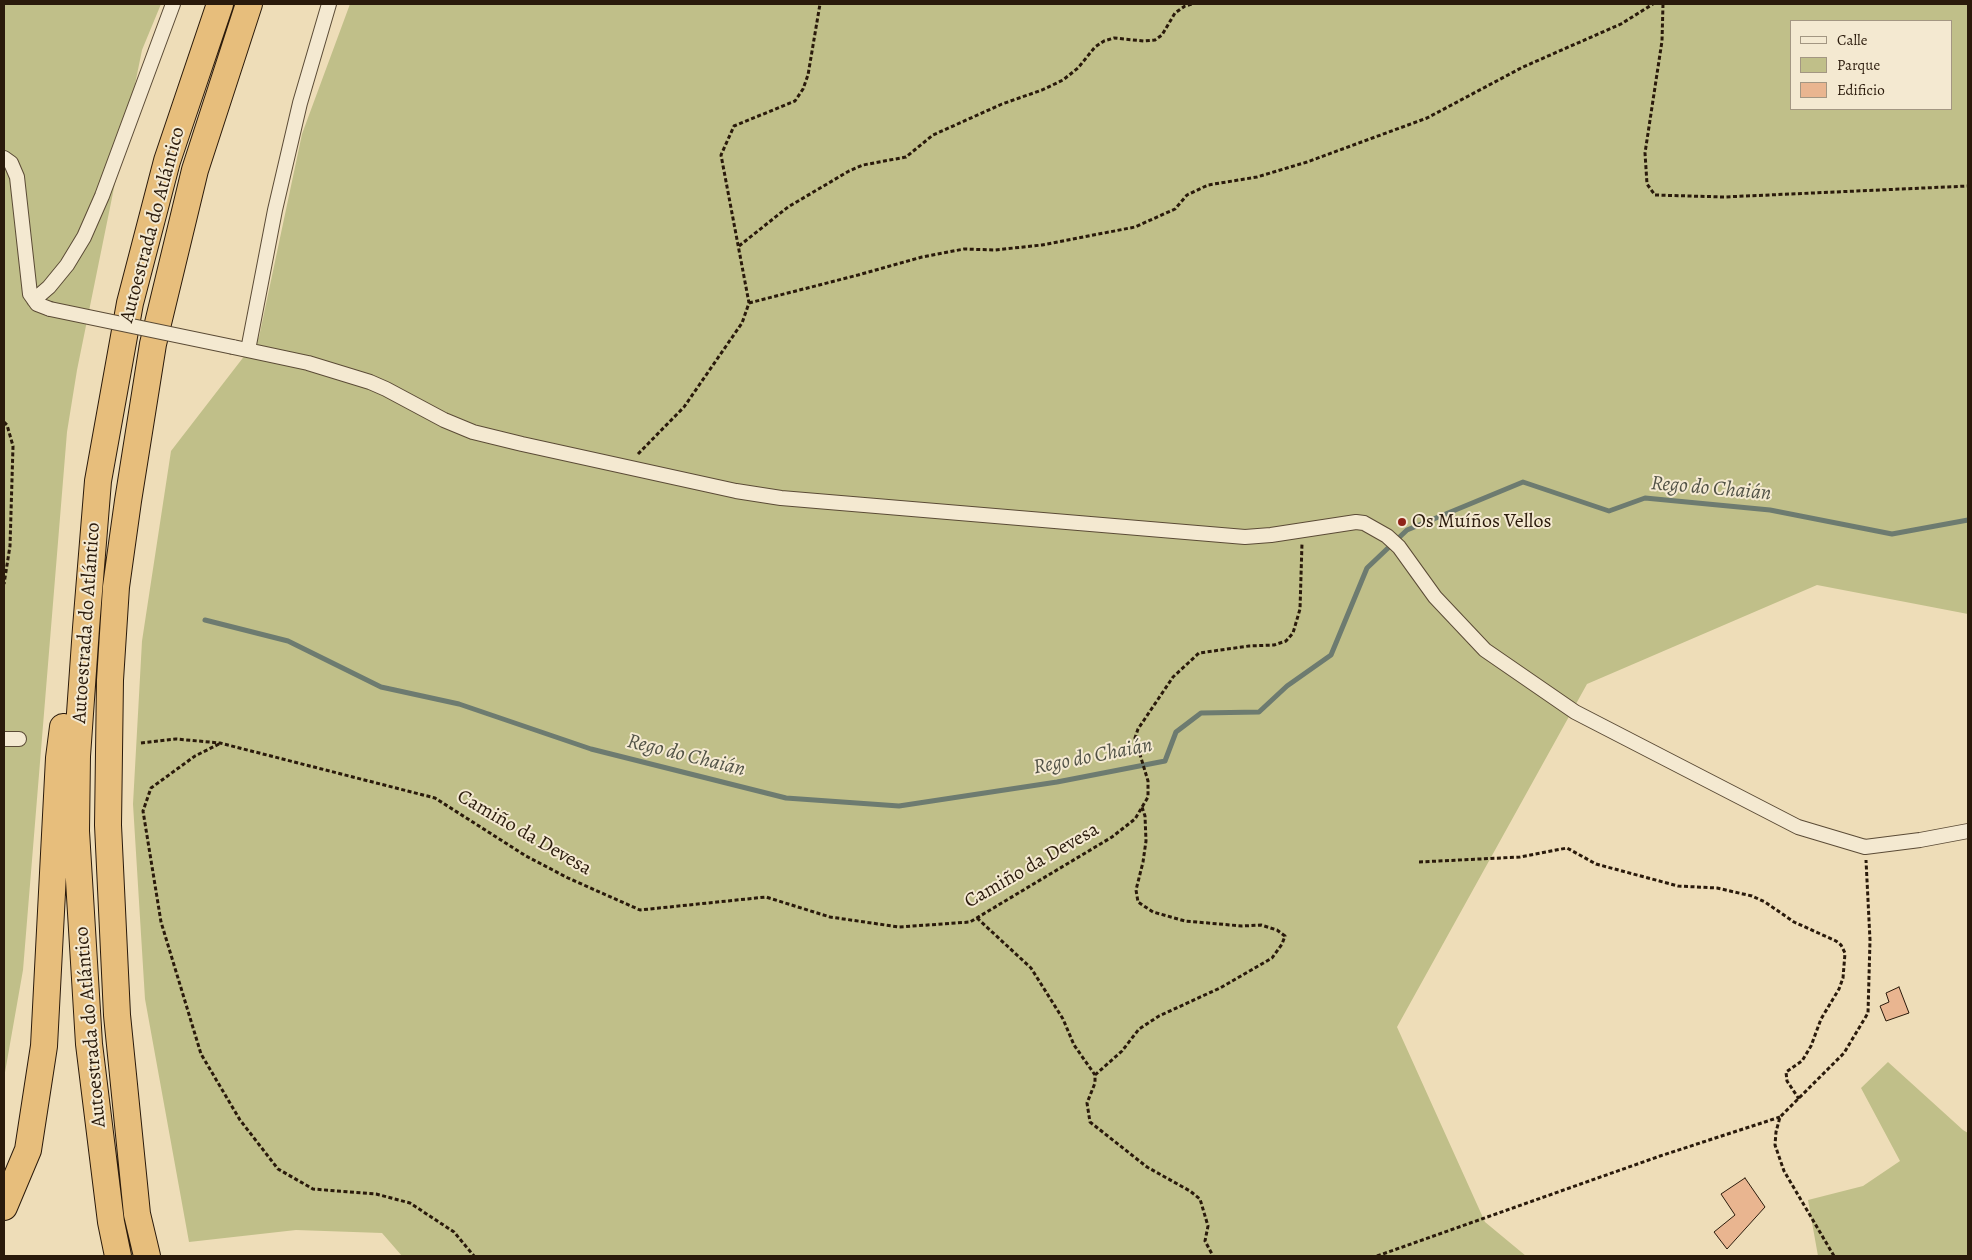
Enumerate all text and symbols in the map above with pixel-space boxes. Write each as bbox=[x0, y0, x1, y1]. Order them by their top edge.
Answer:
legend bbox=[1790, 20, 1952, 110]
text: Calle bbox=[1837, 30, 1867, 50]
text: Parque bbox=[1837, 55, 1880, 75]
text: Edificio bbox=[1837, 80, 1885, 100]
street label: Autoestrada do Atlántico bbox=[115, 125, 191, 325]
water label: Rego do Chaián bbox=[1650, 471, 1772, 507]
place label: Os Muíños Vellos bbox=[1412, 510, 1551, 534]
marker: Os Muíños Vellos bbox=[1396, 516, 1408, 528]
street label: Autoestrada do Atlántico bbox=[68, 522, 106, 724]
water label: Rego do Chaián bbox=[624, 729, 748, 783]
water label: Rego do Chaián bbox=[1031, 733, 1155, 781]
street label: Camiño da Devesa bbox=[453, 785, 595, 881]
street label: Camiño da Devesa bbox=[961, 818, 1103, 914]
street label: Autoestrada do Atlántico bbox=[70, 926, 112, 1128]

